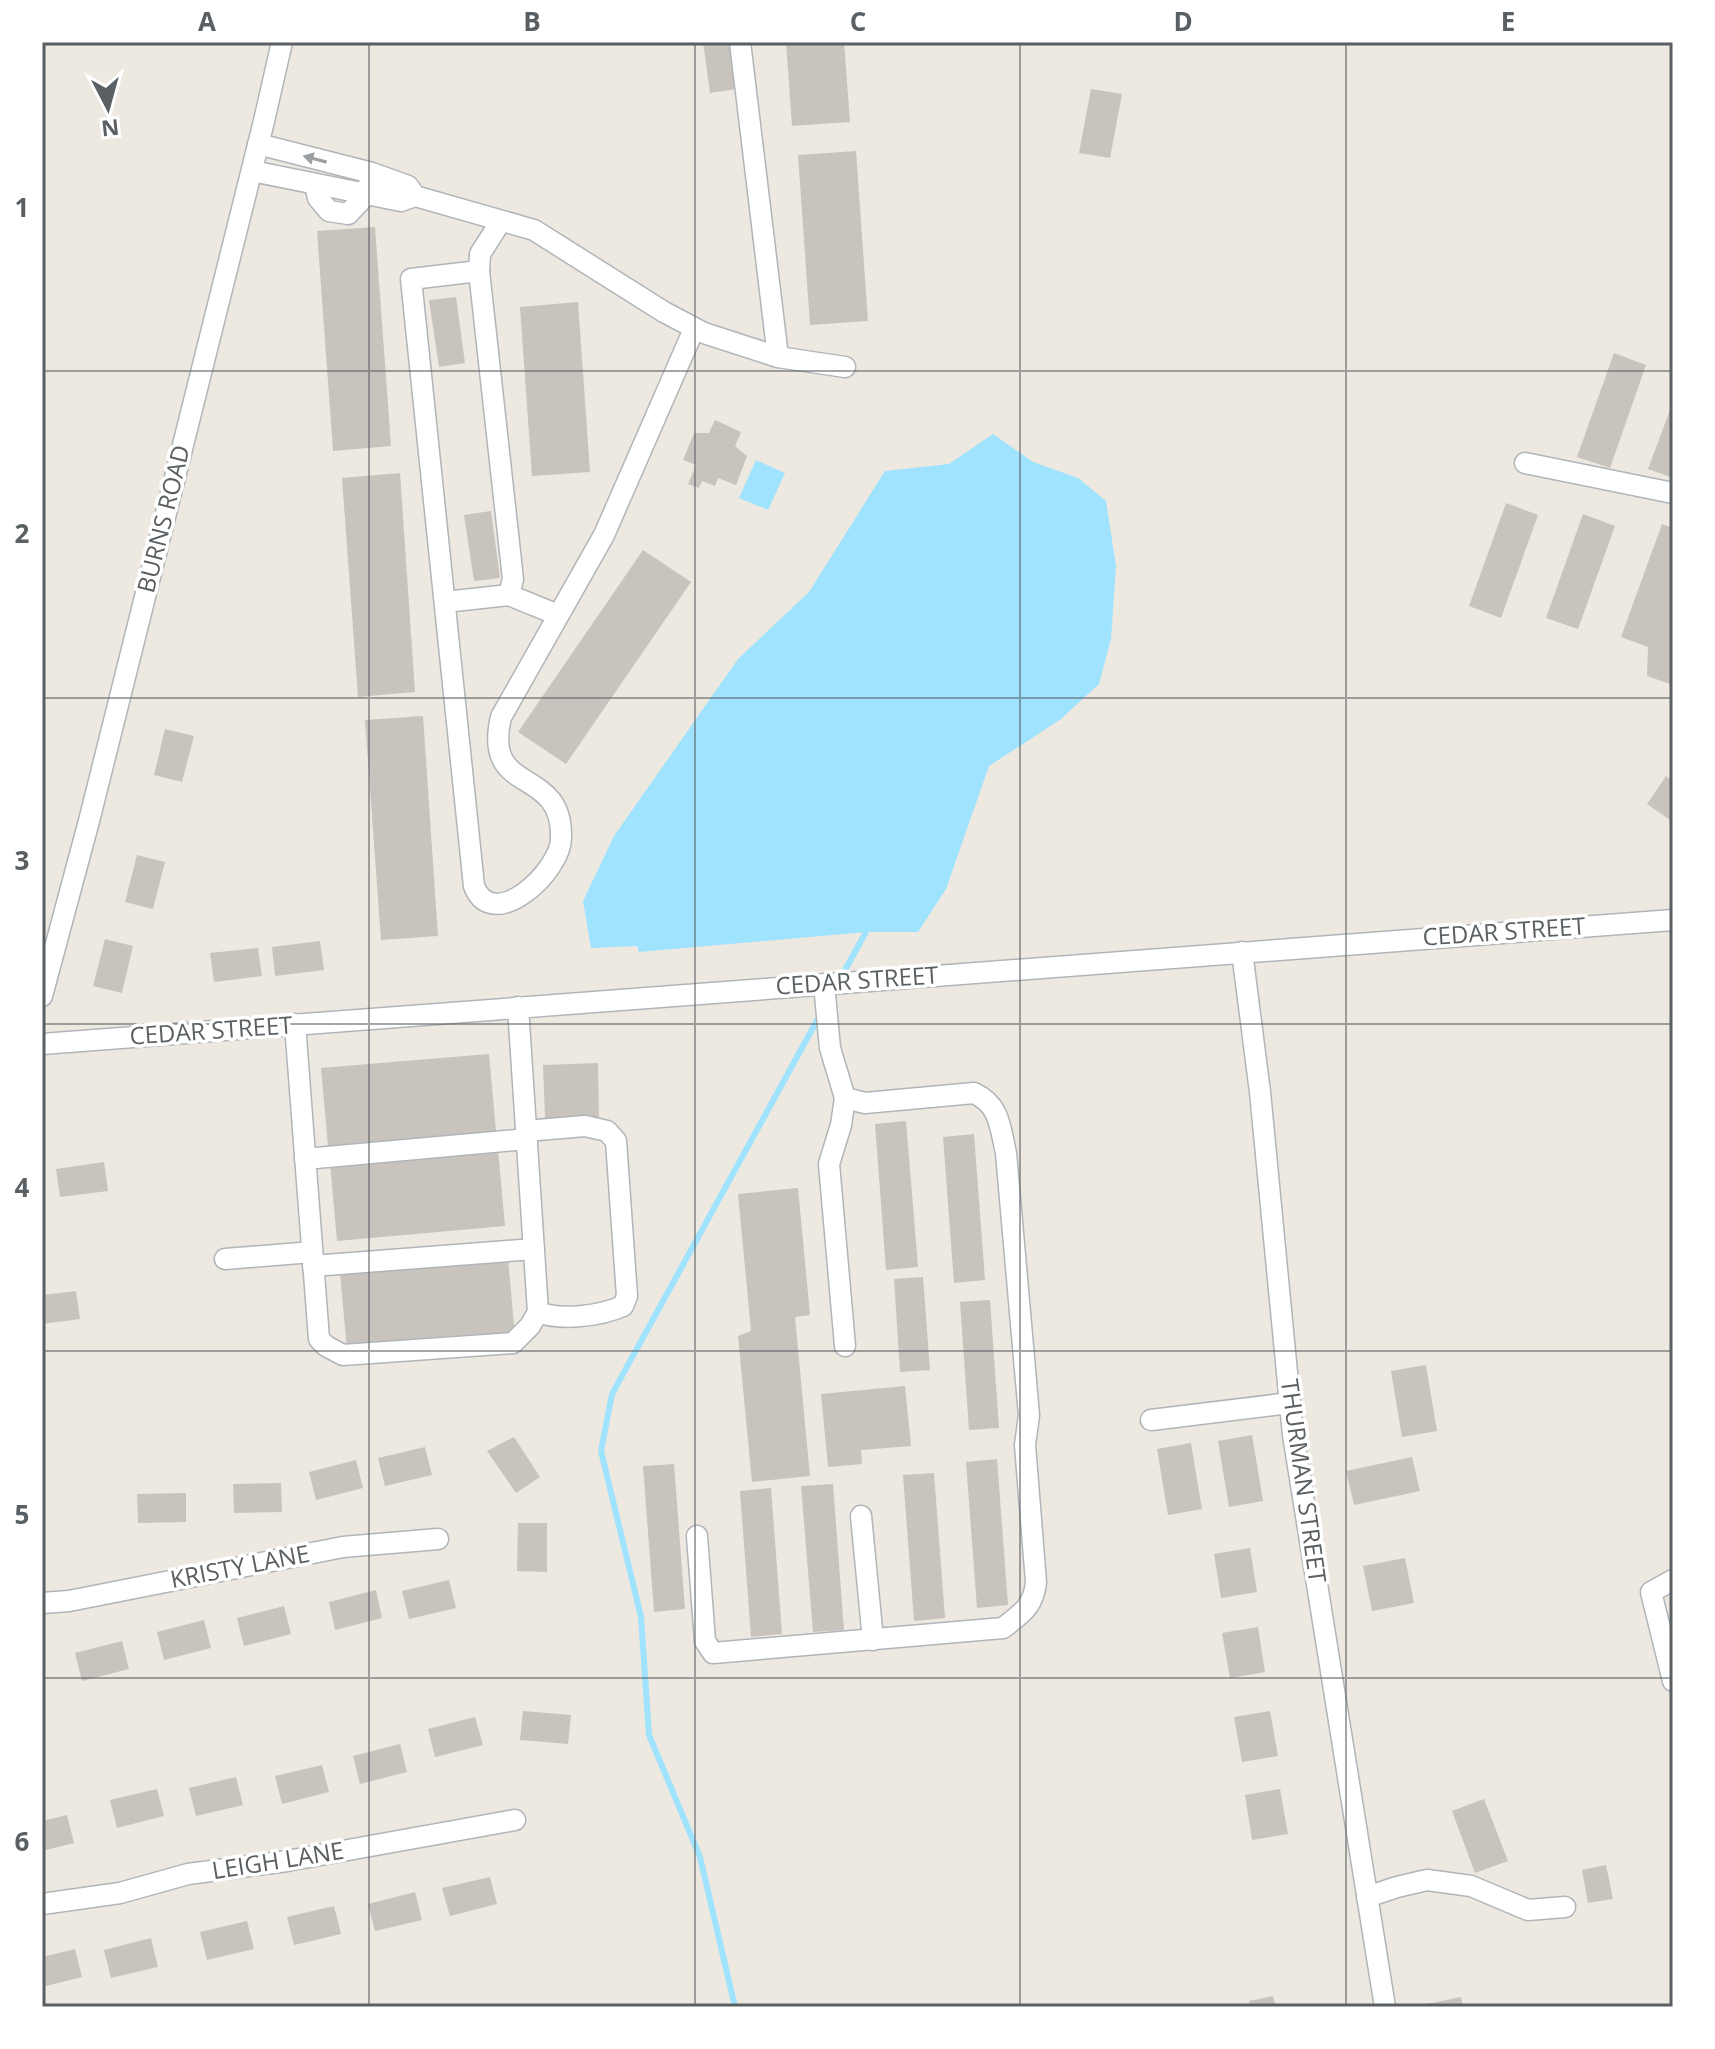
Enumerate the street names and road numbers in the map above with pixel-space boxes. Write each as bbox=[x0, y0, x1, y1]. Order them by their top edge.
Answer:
street label: BURNS ROAD bbox=[128, 441, 197, 596]
street label: CEDAR STREET bbox=[1421, 908, 1586, 953]
street label: CEDAR STREET bbox=[774, 957, 939, 1002]
street label: CEDAR STREET bbox=[128, 1007, 293, 1052]
street label: THURMAN STREET bbox=[1274, 1377, 1335, 1585]
street label: KRISTY LANE bbox=[167, 1536, 312, 1595]
street label: LEIGH LANE bbox=[209, 1833, 346, 1886]

